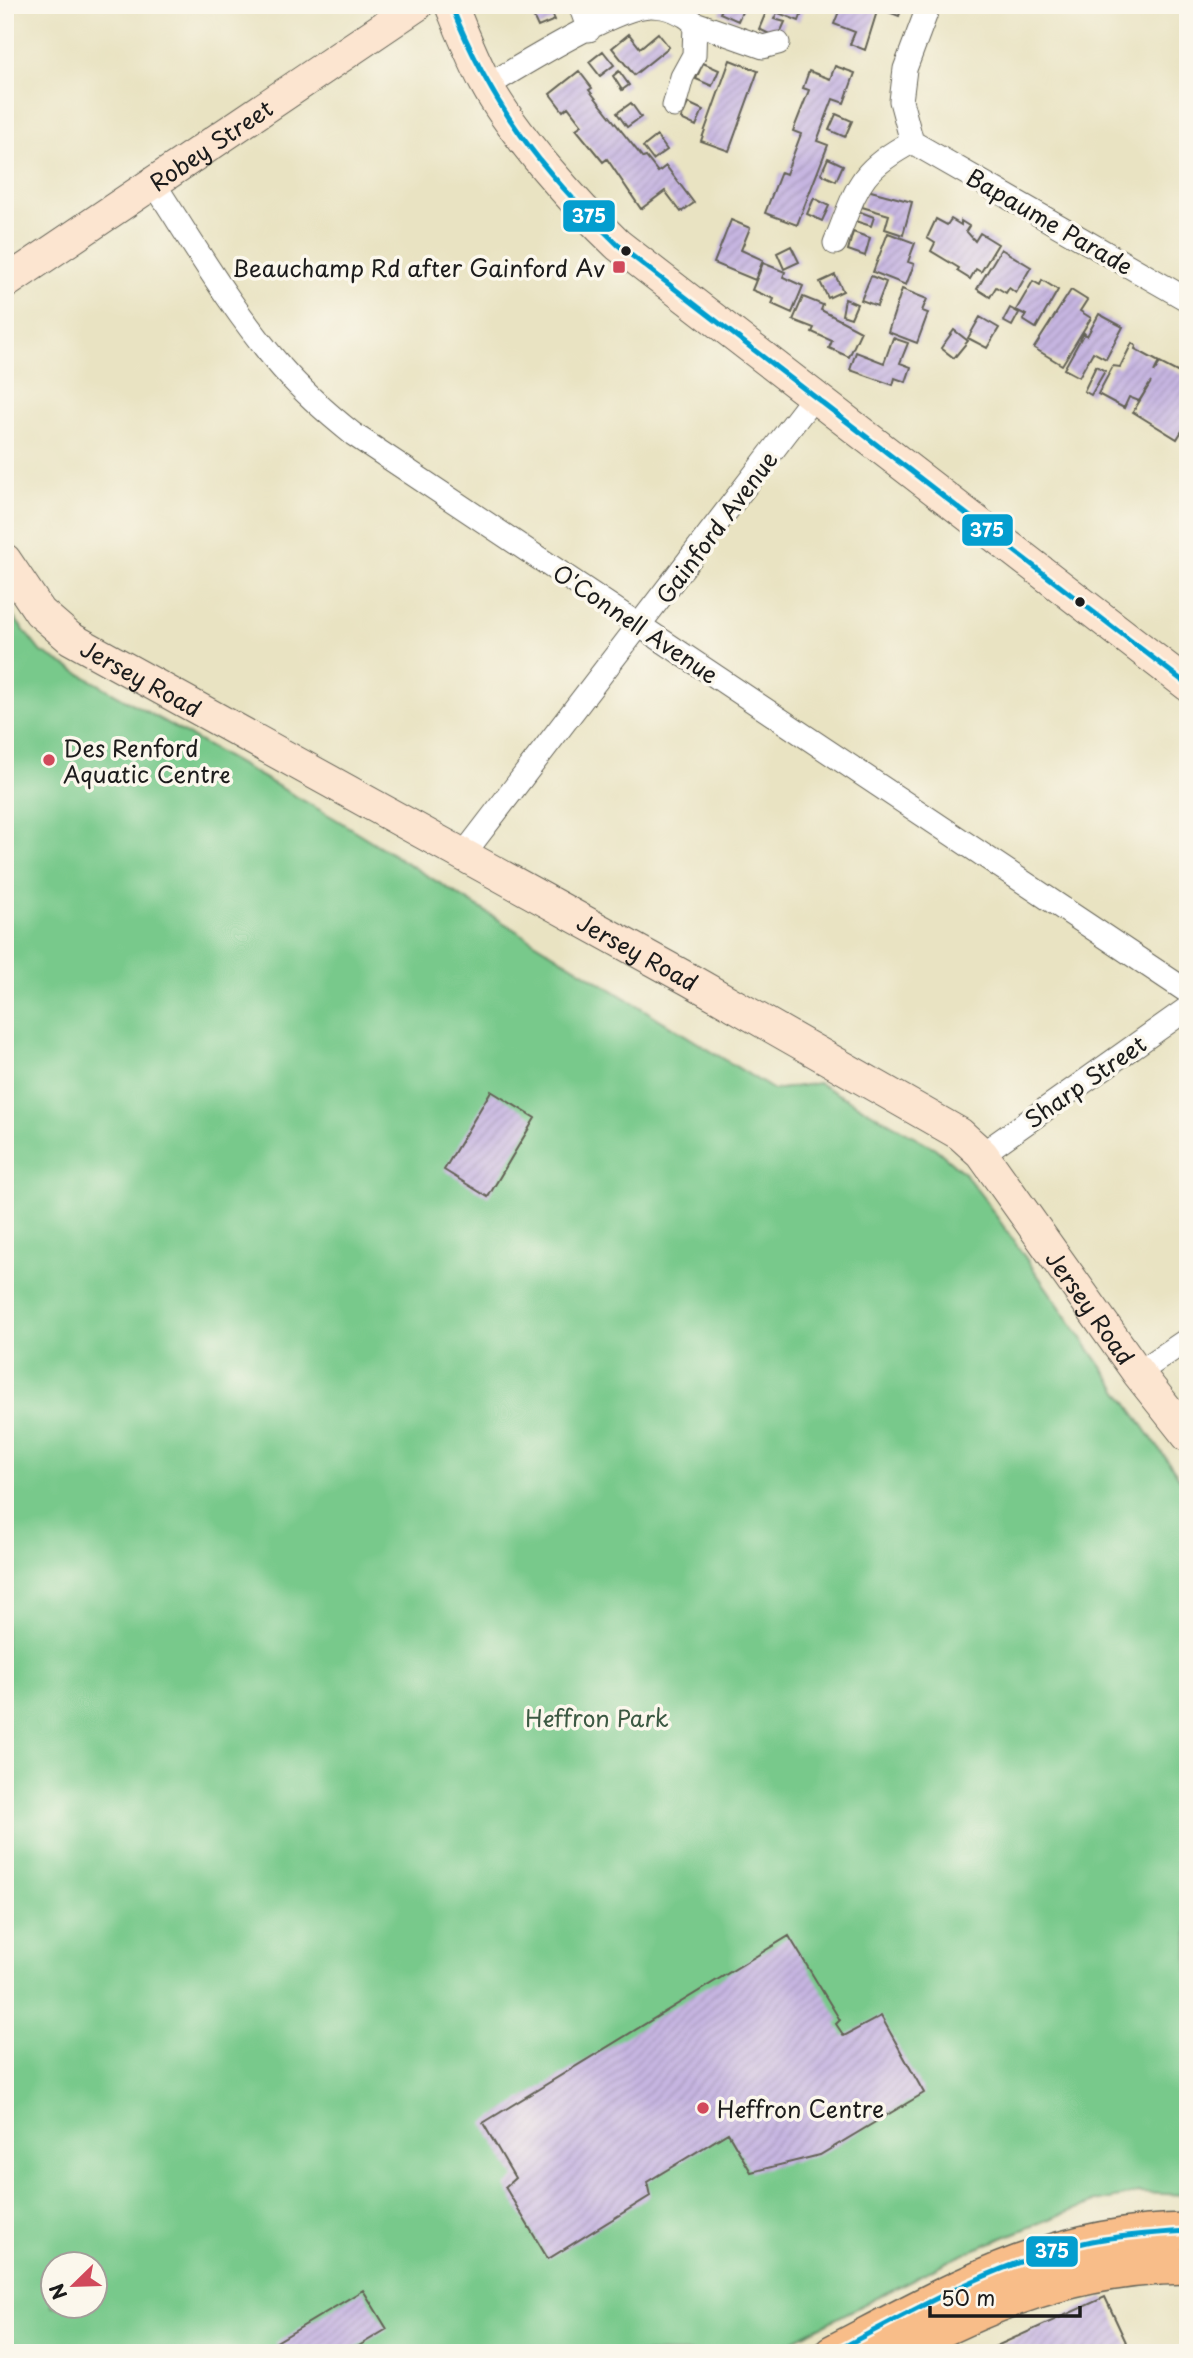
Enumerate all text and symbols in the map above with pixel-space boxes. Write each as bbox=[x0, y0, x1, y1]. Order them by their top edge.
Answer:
street label: Robey Street bbox=[142, 90, 279, 199]
street label: Bapaume Parade bbox=[960, 159, 1140, 283]
line badge: 375 bbox=[562, 199, 616, 233]
text: 375 bbox=[572, 201, 606, 229]
unlabelled marker bbox=[619, 244, 633, 258]
place label: Beauchamp Rd after Gainford Av bbox=[232, 250, 605, 285]
marker: Beauchamp Rd after Gainford Av bbox=[611, 259, 627, 275]
street label: Gainford Avenue bbox=[647, 443, 785, 611]
line badge: 375 bbox=[961, 513, 1014, 547]
text: 375 bbox=[970, 515, 1004, 543]
street label: O'Connell Avenue bbox=[546, 555, 726, 691]
unlabelled marker bbox=[1073, 595, 1087, 609]
street label: Jersey Road bbox=[75, 630, 208, 725]
place label: Des Renford Aquatic Centre bbox=[63, 730, 231, 791]
marker: Des Renford Aquatic Centre bbox=[41, 752, 57, 768]
street label: Jersey Road bbox=[571, 904, 705, 999]
street label: Sharp Street bbox=[1017, 1026, 1153, 1136]
street label: Jersey Road bbox=[1038, 1243, 1144, 1372]
park label: Heffron Park bbox=[525, 1700, 669, 1735]
place label: Heffron Centre bbox=[717, 2091, 884, 2126]
marker: Heffron Centre bbox=[695, 2100, 711, 2116]
line badge: 375 bbox=[1025, 2235, 1079, 2268]
text: 375 bbox=[1035, 2236, 1069, 2264]
north arrow bbox=[38, 2250, 108, 2320]
scale bar bbox=[930, 2274, 1081, 2318]
text: N bbox=[42, 2280, 73, 2304]
text: 50 m bbox=[941, 2281, 995, 2313]

